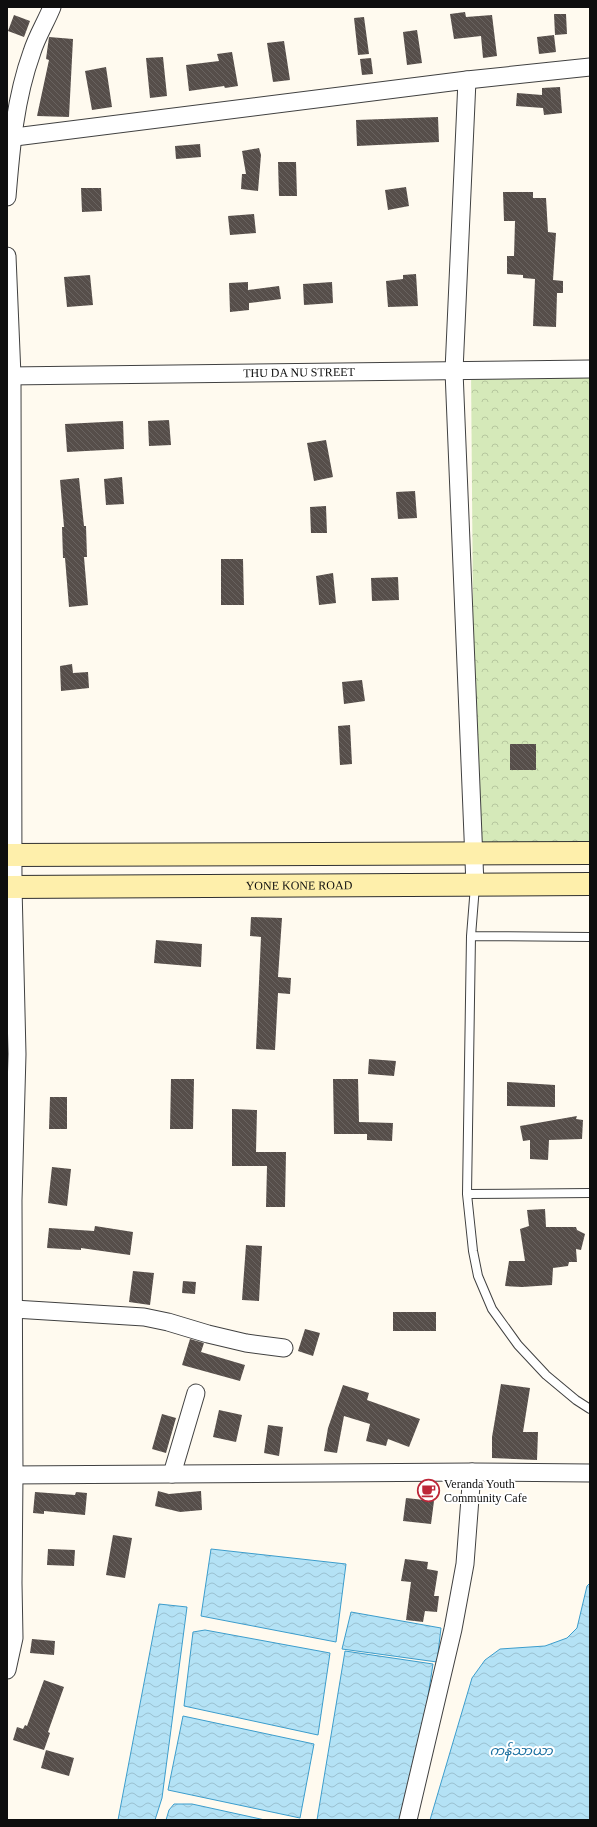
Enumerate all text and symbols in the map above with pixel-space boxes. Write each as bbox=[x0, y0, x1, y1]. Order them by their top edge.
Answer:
street label: THU DA NU STREET bbox=[243, 365, 356, 380]
street label: YONE KONE ROAD bbox=[246, 878, 353, 893]
place label: Veranda Youth Community Cafe bbox=[444, 1477, 527, 1505]
cafe icon: Veranda Youth Community Cafe bbox=[415, 1478, 441, 1504]
water label: ကန်သာယာ bbox=[489, 1741, 554, 1762]

